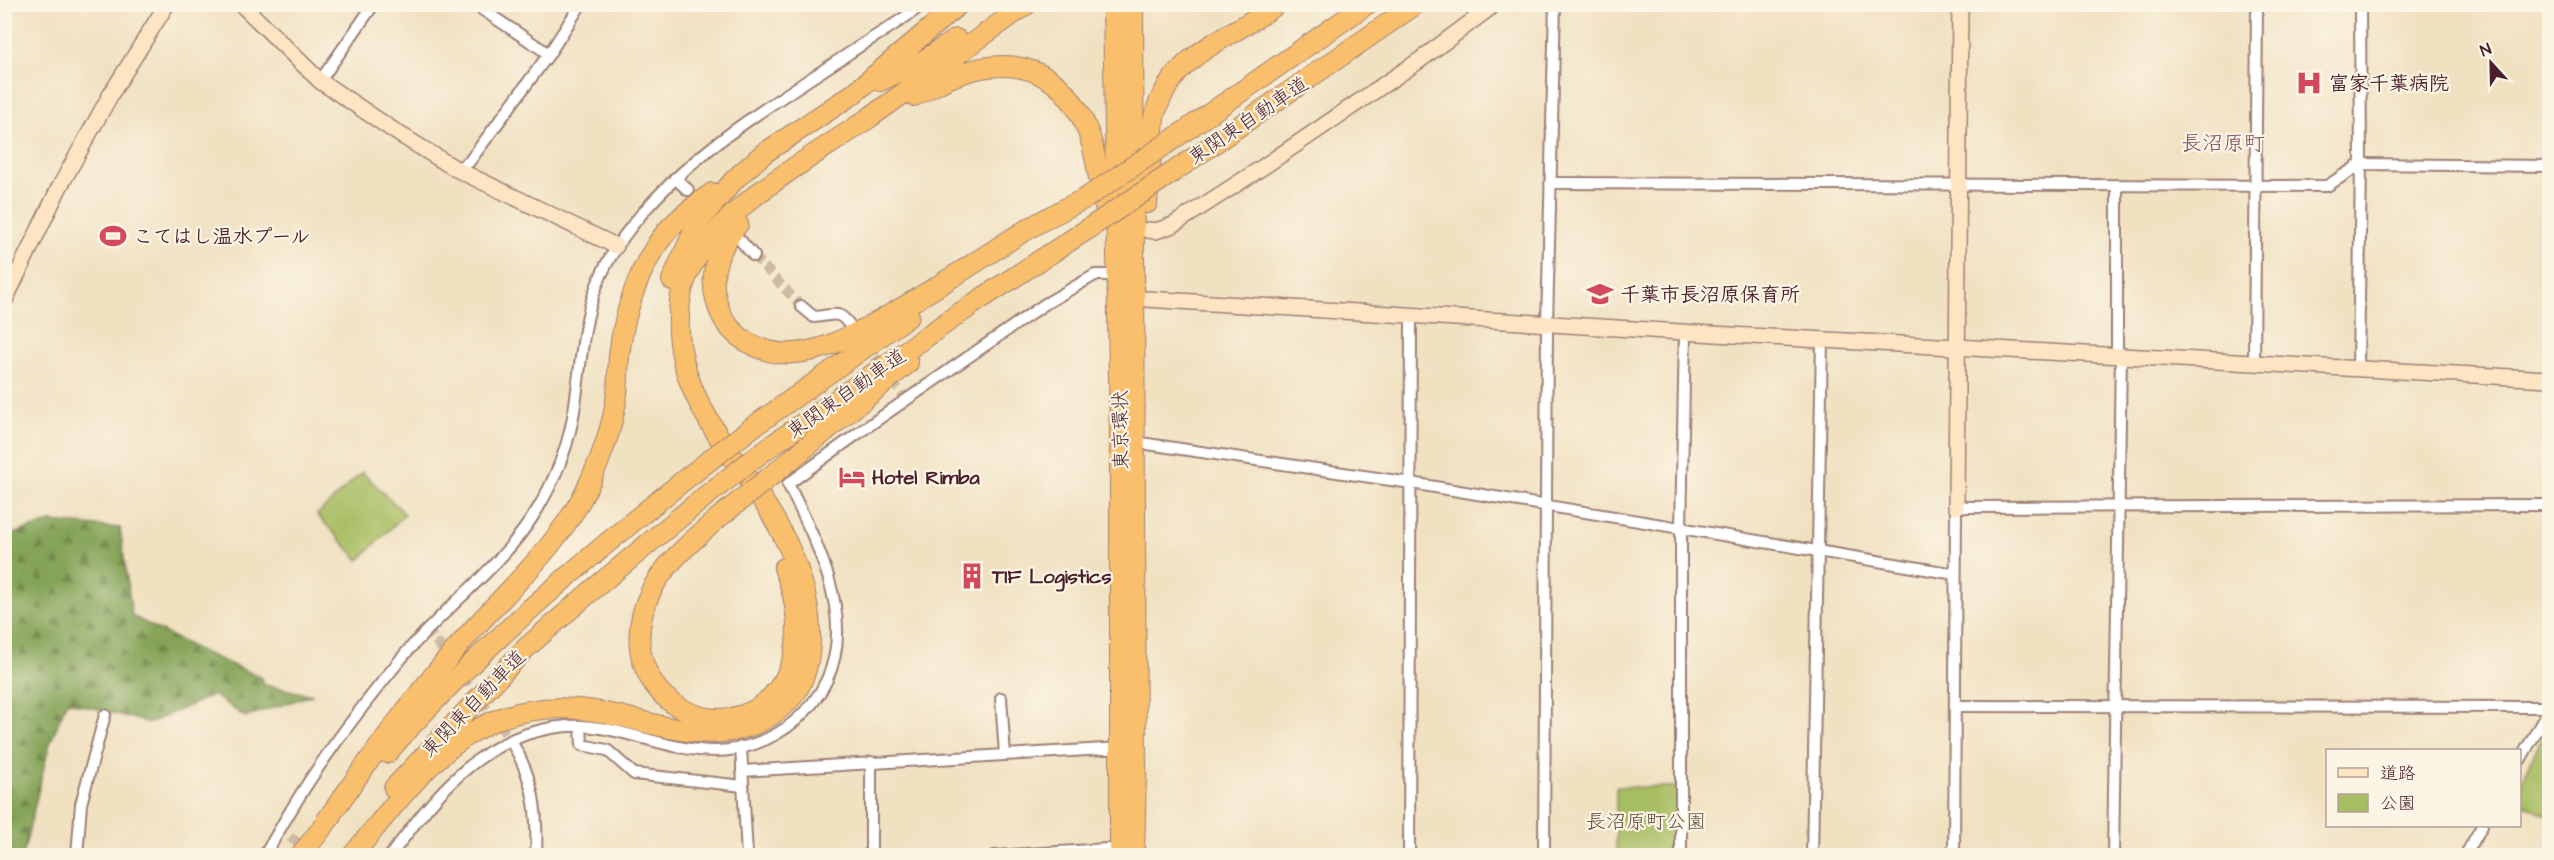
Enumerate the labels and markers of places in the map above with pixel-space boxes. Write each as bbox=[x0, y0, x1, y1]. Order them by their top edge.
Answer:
hospital icon: 富家千葉病院 bbox=[2294, 68, 2324, 98]
place label: 富家千葉病院 bbox=[2329, 70, 2449, 98]
sports icon: こてはし温水プール bbox=[98, 221, 128, 251]
place label: こてはし温水プール bbox=[133, 223, 311, 251]
school or university icon: 千葉市長沼原保育所 bbox=[1585, 279, 1615, 309]
place label: 千葉市長沼原保育所 bbox=[1620, 281, 1800, 309]
hotel icon: Hotel Rimba bbox=[837, 462, 867, 492]
place label: Hotel Rimba bbox=[872, 464, 981, 492]
building icon: TIF Logistics bbox=[957, 561, 987, 591]
place label: TIF Logistics bbox=[991, 563, 1112, 592]

